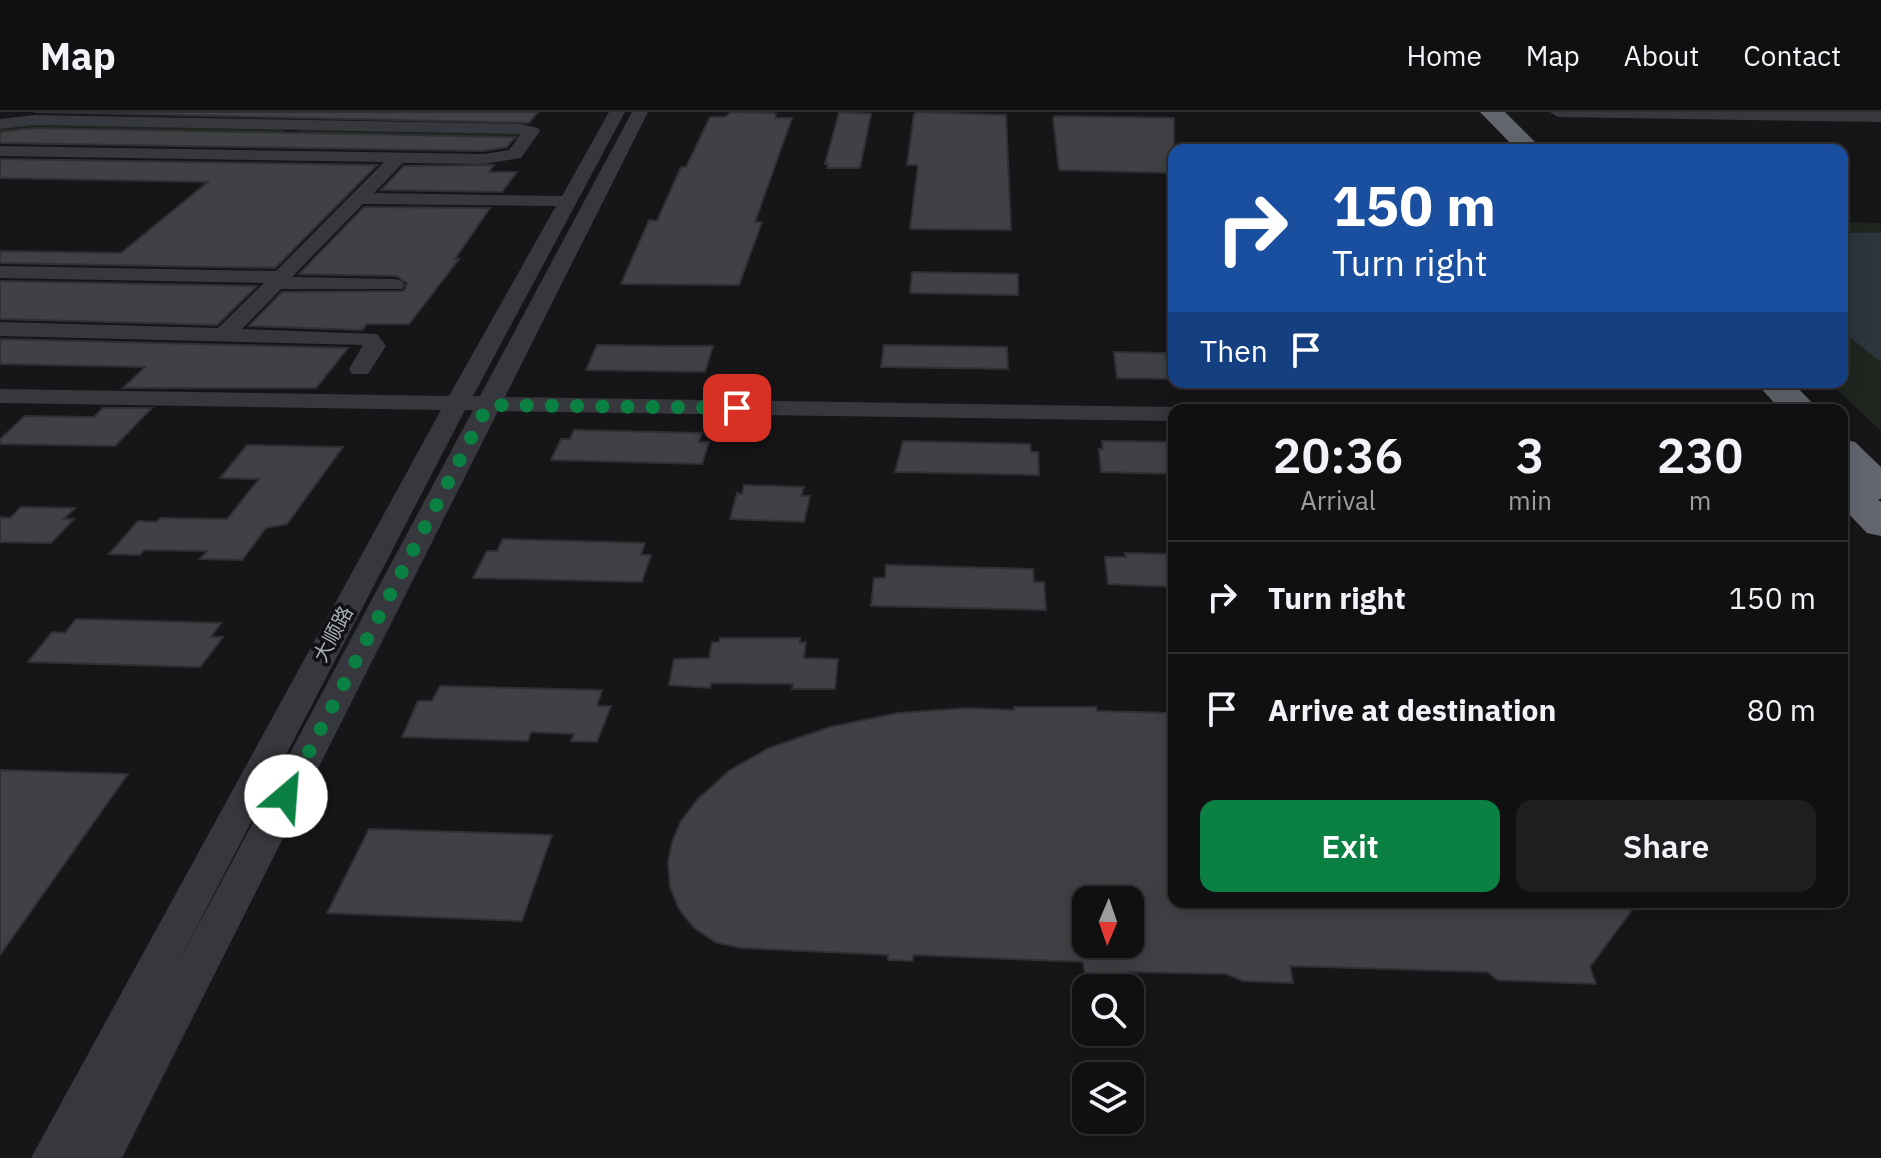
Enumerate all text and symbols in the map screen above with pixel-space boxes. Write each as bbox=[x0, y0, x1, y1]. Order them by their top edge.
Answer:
text: Map bbox=[40, 31, 116, 80]
text: Home bbox=[1406, 37, 1482, 74]
text: Map bbox=[1526, 37, 1580, 74]
text: About bbox=[1624, 37, 1699, 74]
text: Contact bbox=[1743, 37, 1841, 74]
text: 150 m bbox=[1332, 169, 1496, 241]
icon: right bbox=[1200, 176, 1304, 280]
text: Turn right bbox=[1332, 239, 1488, 286]
icon: arrive bbox=[1284, 328, 1328, 372]
text: Then bbox=[1200, 331, 1268, 370]
pin bbox=[703, 374, 771, 442]
icon: arrive bbox=[715, 386, 759, 430]
text: 20:36 bbox=[1273, 424, 1403, 486]
text: 3 bbox=[1516, 424, 1544, 486]
text: 230 bbox=[1657, 424, 1743, 486]
text: Arrival bbox=[1300, 483, 1376, 517]
text: min bbox=[1508, 483, 1552, 517]
text: m bbox=[1689, 483, 1711, 517]
icon: right bbox=[1200, 575, 1244, 619]
text: Turn right bbox=[1268, 578, 1406, 617]
text: 150 m bbox=[1729, 578, 1816, 617]
street label: 大顺路 bbox=[307, 601, 359, 667]
icon: arrive bbox=[1200, 687, 1244, 731]
text: Arrive at destination bbox=[1268, 690, 1556, 729]
text: 80 m bbox=[1747, 690, 1816, 729]
position arrow bbox=[244, 754, 328, 838]
button: Exit bbox=[1200, 800, 1500, 892]
button: Share bbox=[1516, 800, 1816, 892]
north arrow bbox=[1072, 886, 1144, 958]
map controls bbox=[1072, 886, 1144, 1134]
button: search bbox=[1072, 974, 1144, 1046]
button: layers bbox=[1072, 1062, 1144, 1134]

